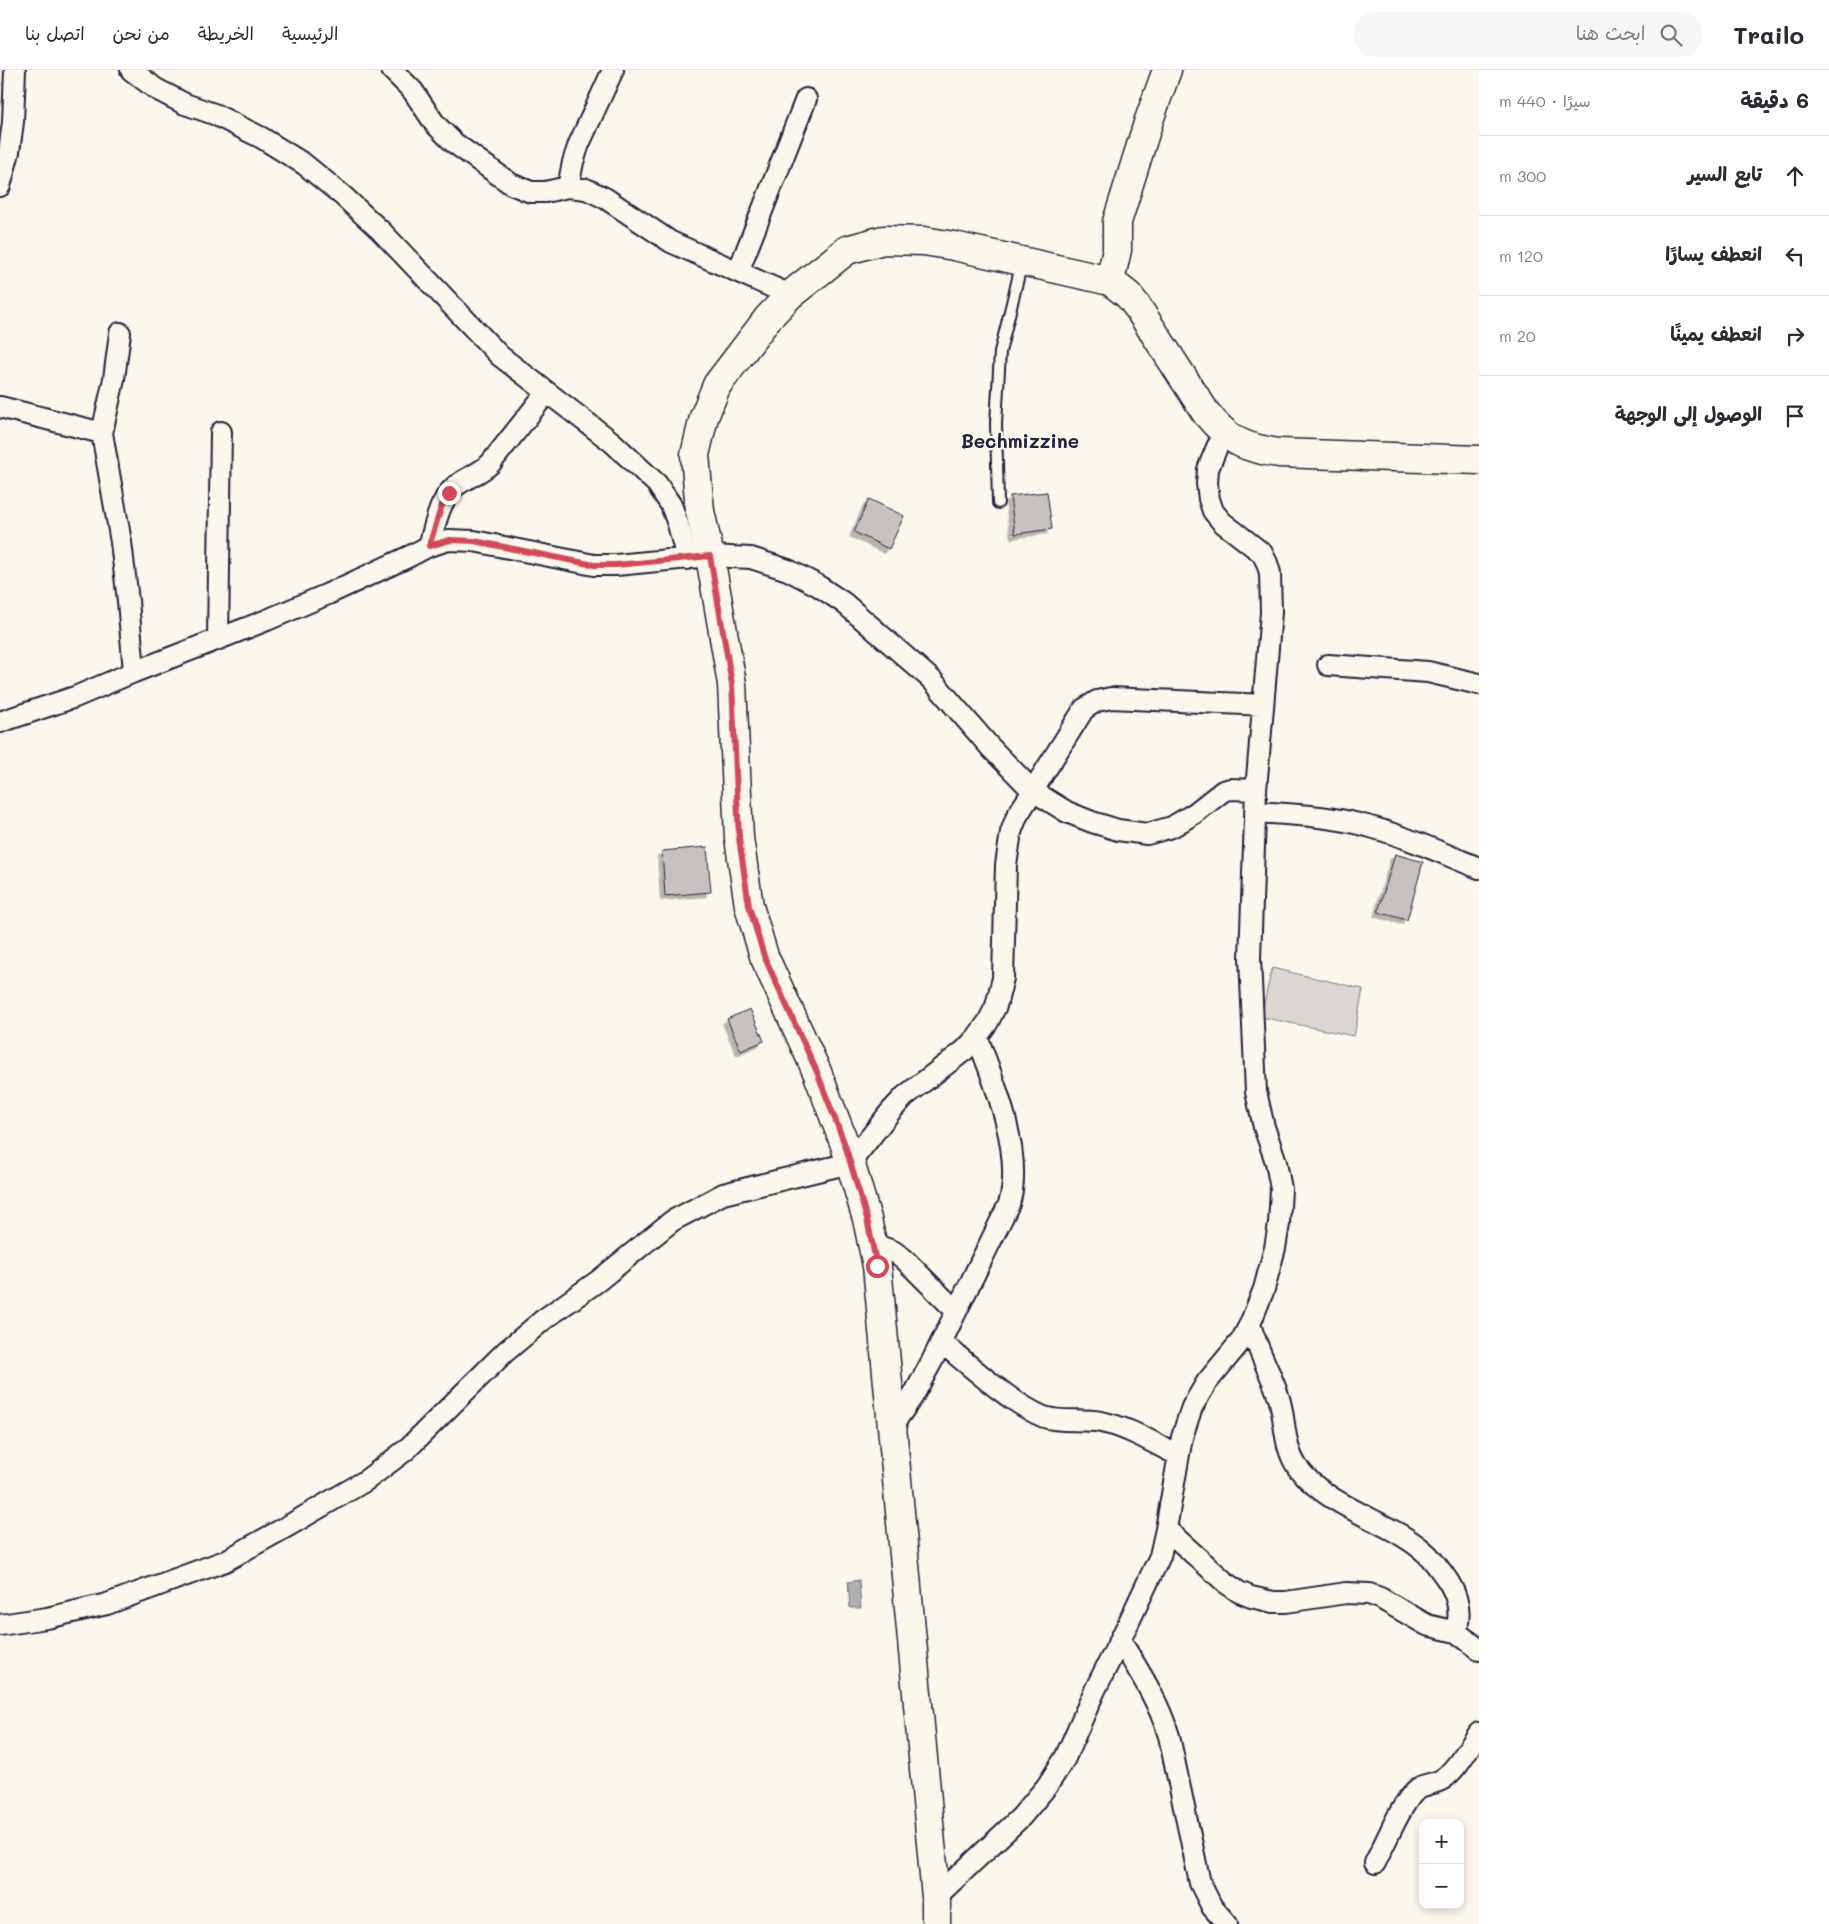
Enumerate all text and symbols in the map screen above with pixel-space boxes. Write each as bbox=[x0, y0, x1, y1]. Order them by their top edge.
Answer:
search box bbox=[1353, 12, 1703, 57]
text: Trailo bbox=[1733, 19, 1804, 50]
text: ابحث هنا bbox=[1576, 20, 1645, 45]
text: اتصل بنا bbox=[25, 21, 85, 45]
text: من نحن bbox=[113, 21, 170, 45]
text: الخريطة bbox=[198, 21, 254, 45]
text: الرئيسية bbox=[282, 21, 338, 45]
icon: search bbox=[1657, 21, 1685, 49]
text: 6 دقيقة bbox=[1740, 86, 1809, 113]
text: سيرًا · 440 m bbox=[1499, 90, 1591, 111]
text: تابع السير bbox=[1687, 161, 1762, 186]
icon: ahead bbox=[1781, 162, 1809, 190]
text: 300 m bbox=[1499, 165, 1546, 186]
text: انعطف يسارًا bbox=[1665, 241, 1762, 266]
icon: left bbox=[1781, 242, 1809, 270]
text: 120 m bbox=[1499, 245, 1543, 266]
text: انعطف يمينًا bbox=[1670, 321, 1762, 346]
icon: right bbox=[1781, 322, 1809, 350]
text: 20 m bbox=[1499, 325, 1536, 346]
text: الوصول إلى الوجهة bbox=[1615, 401, 1762, 426]
icon: arrive bbox=[1781, 402, 1809, 430]
district label: Bechmizzine bbox=[961, 428, 1079, 453]
route end bbox=[438, 482, 461, 505]
route start bbox=[866, 1255, 889, 1278]
map controls bbox=[1419, 1819, 1464, 1909]
button: + bbox=[1419, 1819, 1464, 1864]
button: − bbox=[1419, 1864, 1464, 1909]

